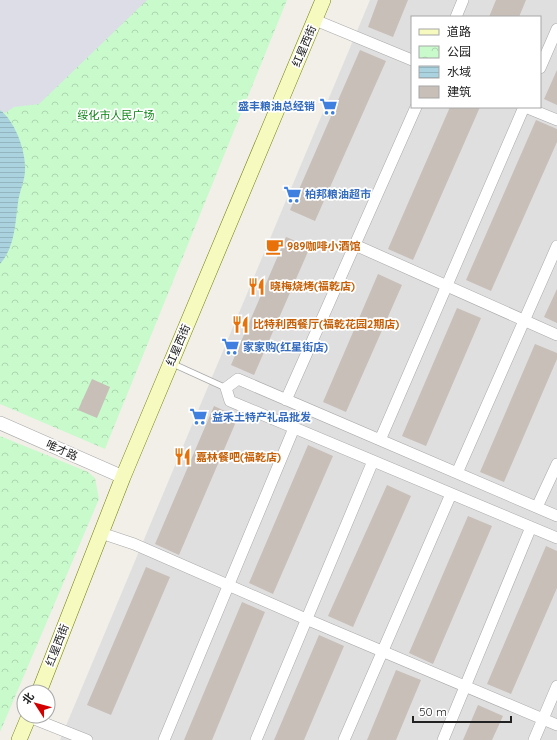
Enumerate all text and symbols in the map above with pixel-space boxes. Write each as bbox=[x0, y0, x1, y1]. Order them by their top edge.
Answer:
legend bbox=[411, 16, 541, 108]
street label: 红星西街 bbox=[289, 23, 319, 69]
text: 道路 bbox=[447, 24, 471, 39]
text: 公园 bbox=[447, 44, 471, 59]
text: 水域 bbox=[447, 64, 471, 79]
text: 建筑 bbox=[447, 84, 471, 99]
supermarket icon: 盛丰粮油总经销 bbox=[318, 96, 338, 116]
place label: 盛丰粮油总经销 bbox=[238, 99, 315, 113]
park label: 绥化市人民广场 bbox=[78, 108, 155, 122]
supermarket icon: 柏邦粮油超市 bbox=[282, 184, 302, 204]
place label: 柏邦粮油超市 bbox=[305, 187, 371, 201]
cafe icon: 989咖啡小酒馆 bbox=[264, 236, 284, 256]
place label: 989咖啡小酒馆 bbox=[287, 239, 361, 253]
restaurant icon: 晓梅烧烤(福乾店) bbox=[247, 276, 267, 296]
place label: 晓梅烧烤(福乾店) bbox=[270, 279, 355, 293]
restaurant icon: 比特利西餐厅(福乾花园2期店) bbox=[230, 314, 250, 334]
place label: 比特利西餐厅(福乾花园2期店) bbox=[253, 317, 399, 331]
street label: 红星西街 bbox=[163, 322, 193, 368]
supermarket icon: 家家购(红星街店) bbox=[220, 337, 240, 357]
place label: 家家购(红星街店) bbox=[243, 340, 328, 354]
supermarket icon: 益禾土特产礼品批发 bbox=[189, 407, 209, 427]
place label: 益禾土特产礼品批发 bbox=[212, 410, 311, 424]
street label: 唯才路 bbox=[44, 437, 80, 463]
restaurant icon: 嘉林餐吧(福乾店) bbox=[173, 447, 193, 467]
place label: 嘉林餐吧(福乾店) bbox=[196, 450, 281, 464]
street label: 红星西街 bbox=[43, 622, 71, 668]
north arrow bbox=[16, 684, 56, 724]
text: 北 bbox=[19, 690, 37, 707]
scale bar bbox=[413, 698, 511, 724]
text: 50 m bbox=[419, 704, 447, 719]

